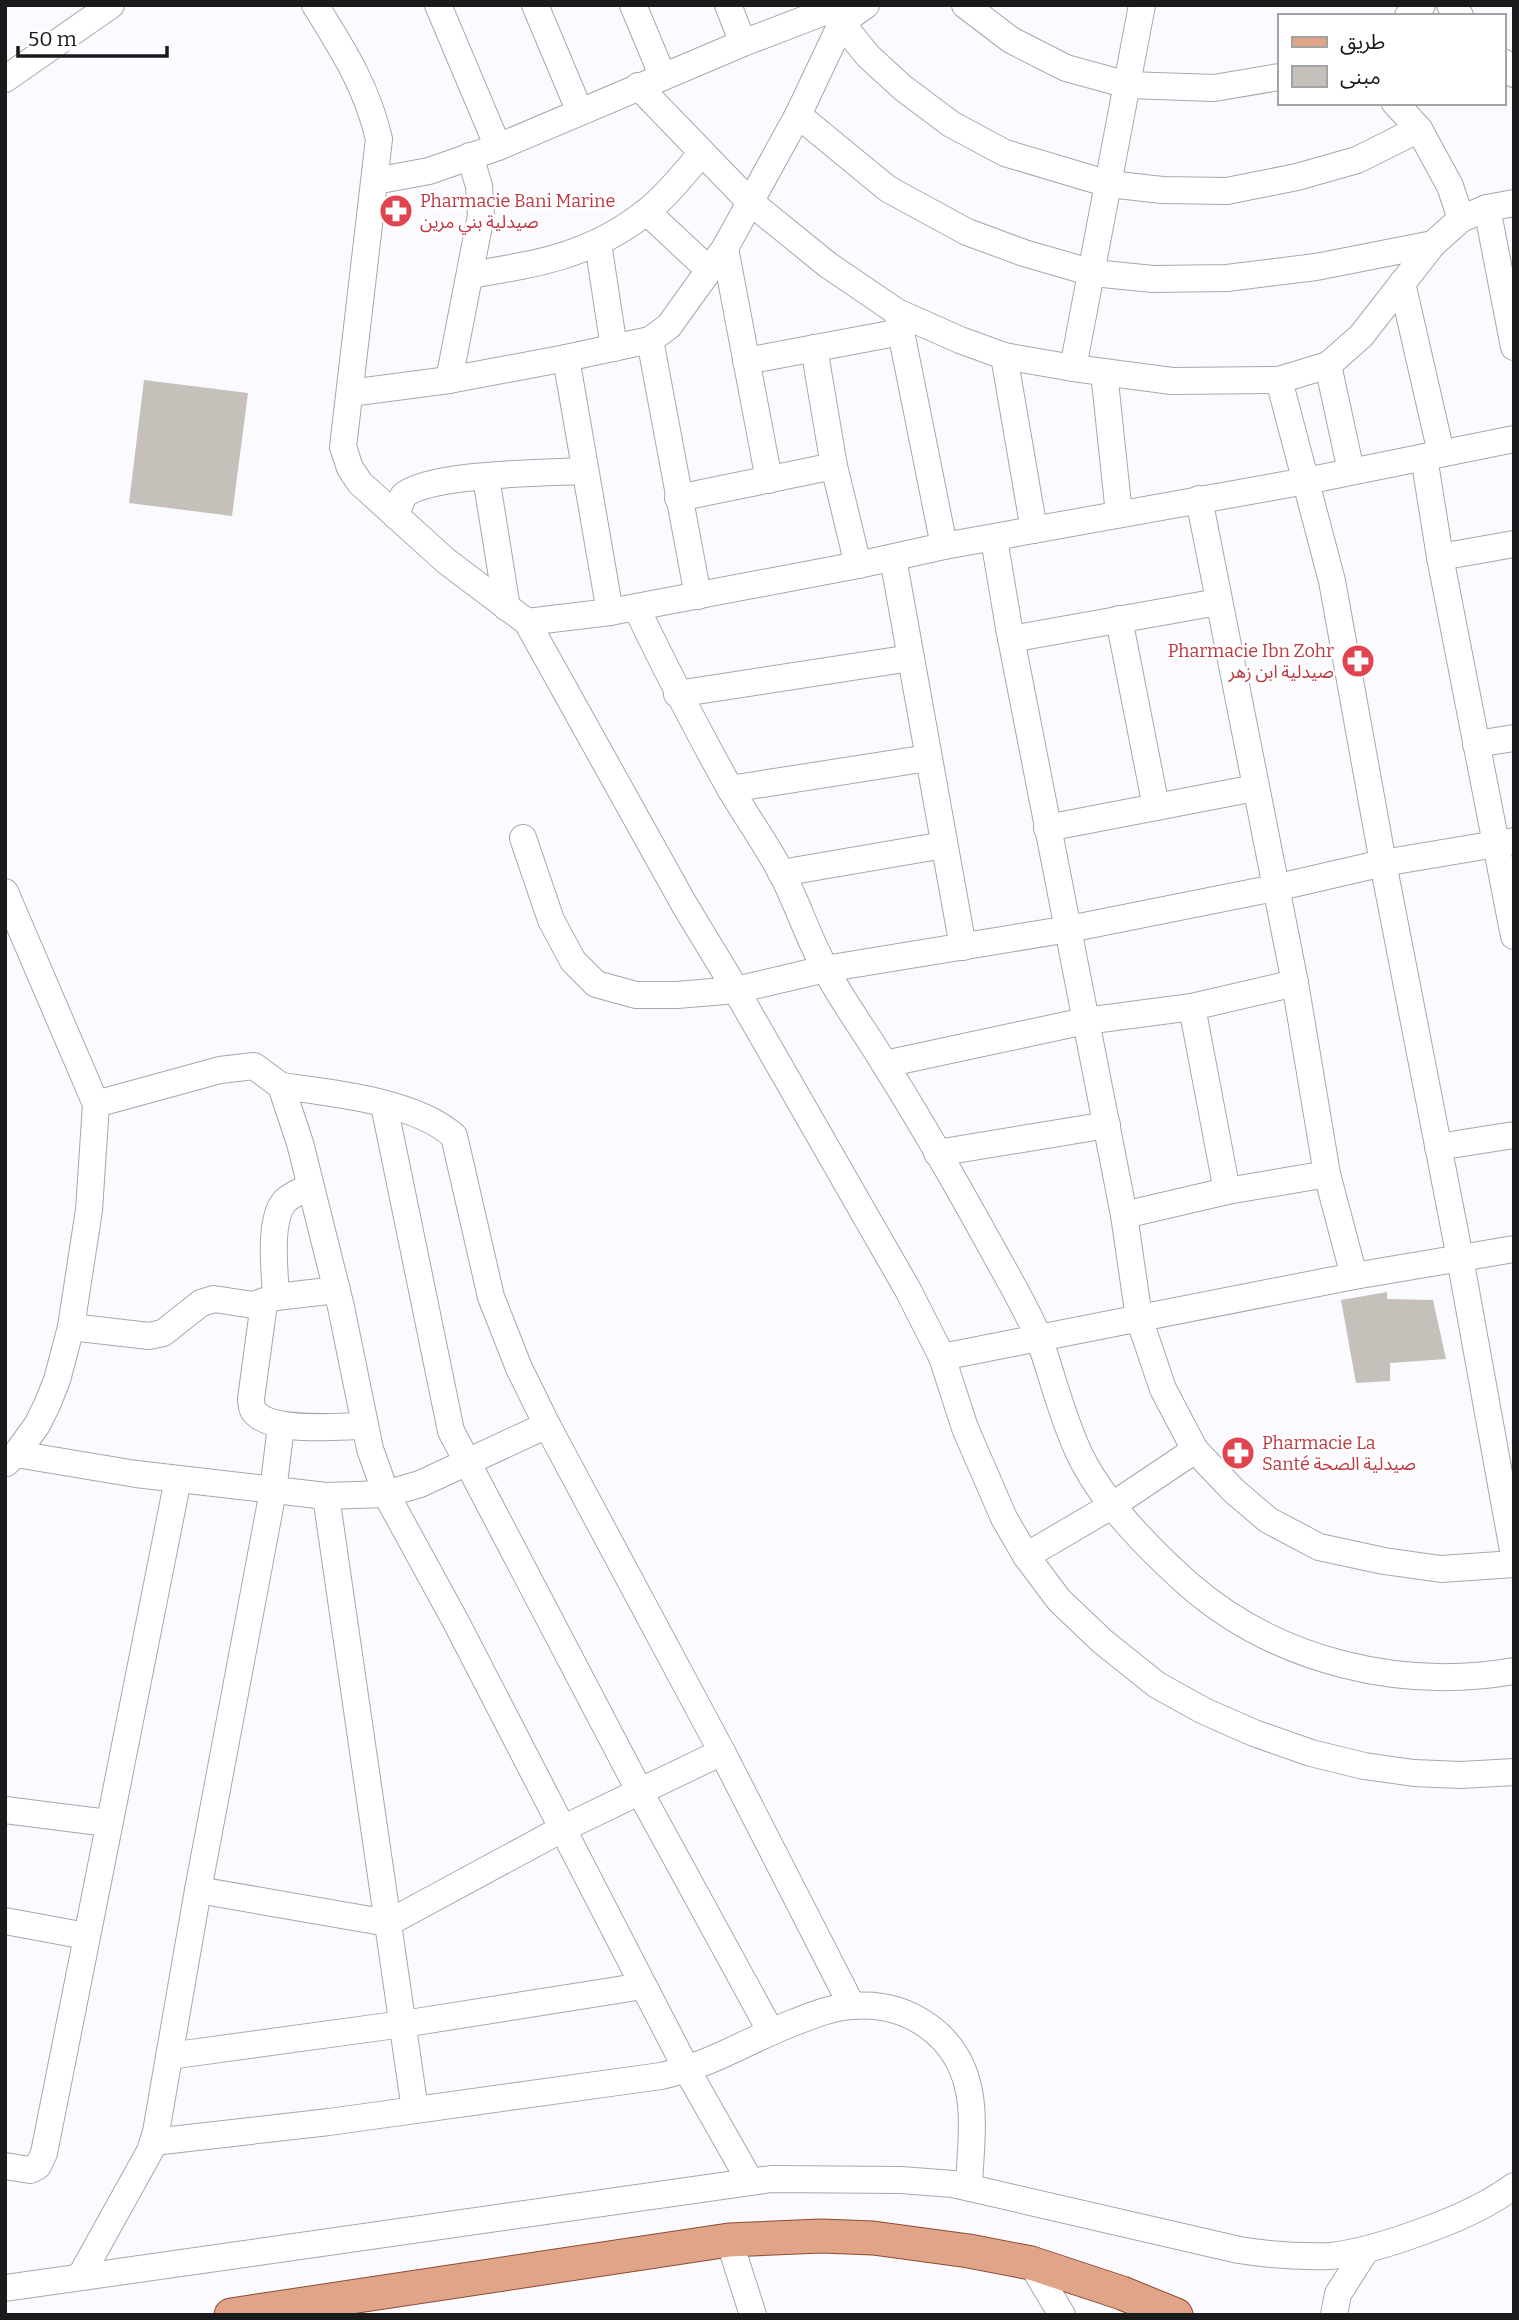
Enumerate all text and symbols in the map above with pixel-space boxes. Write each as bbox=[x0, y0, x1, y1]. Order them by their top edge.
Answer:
scale bar bbox=[18, 14, 166, 58]
legend bbox=[1278, 14, 1505, 105]
text: 50 m bbox=[28, 26, 77, 52]
text: طريق bbox=[1340, 29, 1385, 55]
text: مبنى bbox=[1340, 64, 1381, 90]
place label: Pharmacie Bani Marine صيدلية بني مرين bbox=[420, 190, 615, 235]
pharmacy icon: Pharmacie Bani Marine صيدلية بني مرين bbox=[377, 192, 415, 230]
place label: Pharmacie Ibn Zohr صيدلية ابن زهر bbox=[1168, 640, 1334, 683]
pharmacy icon: Pharmacie Ibn Zohr صيدلية ابن زهر bbox=[1339, 642, 1377, 680]
place label: Pharmacie La Santé صيدلية الصحة bbox=[1262, 1432, 1416, 1475]
pharmacy icon: Pharmacie La Santé صيدلية الصحة bbox=[1219, 1434, 1257, 1472]

